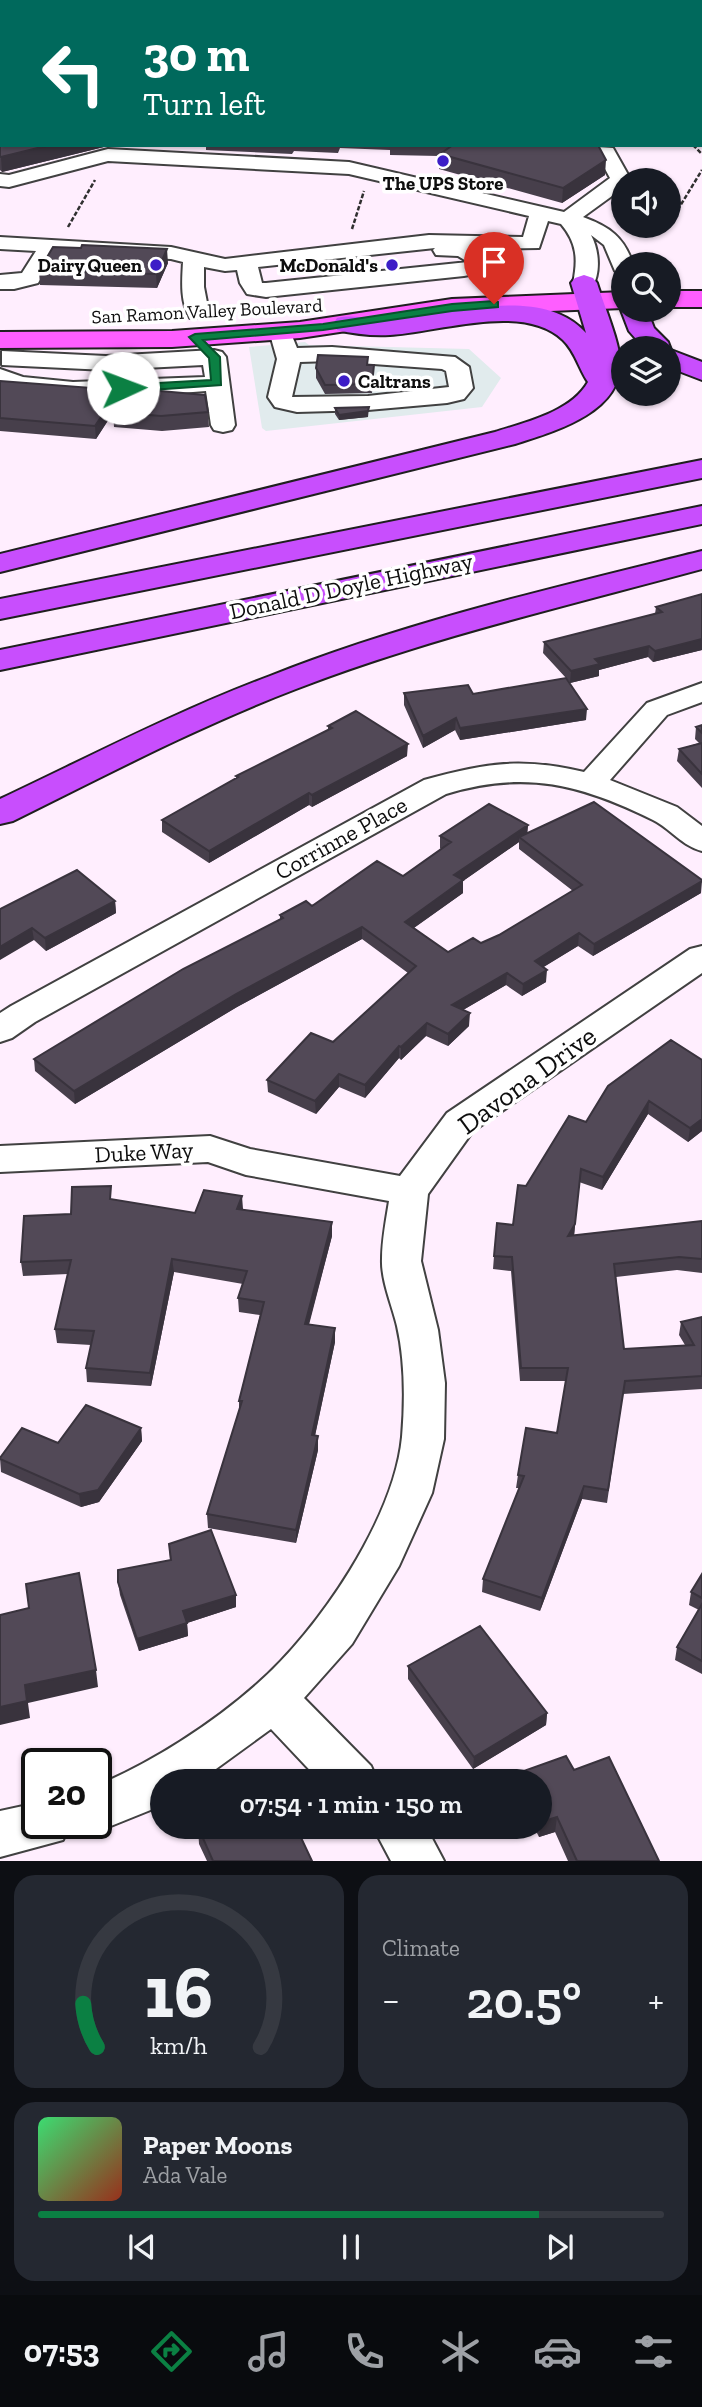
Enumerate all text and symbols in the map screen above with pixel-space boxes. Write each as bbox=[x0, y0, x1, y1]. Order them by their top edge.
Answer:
text: 30 m bbox=[143, 25, 249, 84]
icon: left bbox=[28, 28, 119, 119]
text: Turn left bbox=[143, 85, 265, 123]
marker: The UPS Store bbox=[435, 153, 451, 169]
map controls bbox=[611, 168, 681, 406]
button: sound bbox=[611, 168, 681, 238]
place label: The UPS Store bbox=[383, 172, 503, 195]
pin bbox=[464, 232, 524, 304]
icon: arrive bbox=[475, 243, 513, 281]
button: search bbox=[611, 252, 681, 322]
place label: Dairy Queen bbox=[38, 254, 143, 277]
place label: McDonald's bbox=[280, 254, 378, 277]
marker: Dairy Queen bbox=[148, 257, 164, 273]
marker: McDonald's bbox=[384, 257, 400, 273]
street label: San Ramon Valley Boulevard bbox=[91, 293, 324, 329]
button: layers bbox=[611, 336, 681, 406]
position arrow bbox=[86, 351, 160, 425]
place label: Caltrans bbox=[358, 370, 431, 393]
marker: Caltrans bbox=[336, 373, 352, 389]
street label: Donald D Doyle Highway bbox=[227, 546, 475, 625]
street label: Corrinne Place bbox=[270, 790, 412, 886]
street label: Davona Drive bbox=[452, 1019, 602, 1141]
street label: Duke Way bbox=[94, 1135, 194, 1169]
speed limit sign: 20 bbox=[21, 1748, 112, 1839]
text: 07:54 · 1 min · 150 m bbox=[240, 1788, 462, 1820]
text: Climate bbox=[382, 1934, 460, 1962]
text: 16 bbox=[145, 1949, 213, 2037]
text: 20.5° bbox=[466, 1969, 582, 2031]
text: − bbox=[382, 1977, 400, 2023]
text: + bbox=[648, 1977, 664, 2023]
text: km/h bbox=[150, 2030, 208, 2060]
text: Paper Moons bbox=[143, 2129, 292, 2161]
text: Ada Vale bbox=[143, 2161, 227, 2189]
icon: previous bbox=[123, 2228, 161, 2266]
icon: pause bbox=[332, 2228, 370, 2266]
icon: next bbox=[541, 2228, 579, 2266]
icon: directions bbox=[147, 2327, 196, 2376]
icon: music bbox=[244, 2327, 293, 2376]
icon: phone bbox=[340, 2327, 389, 2376]
icon: climate bbox=[436, 2327, 485, 2376]
icon: car bbox=[533, 2327, 582, 2376]
icon: filters bbox=[629, 2327, 678, 2376]
text: 07:53 bbox=[24, 2332, 100, 2370]

